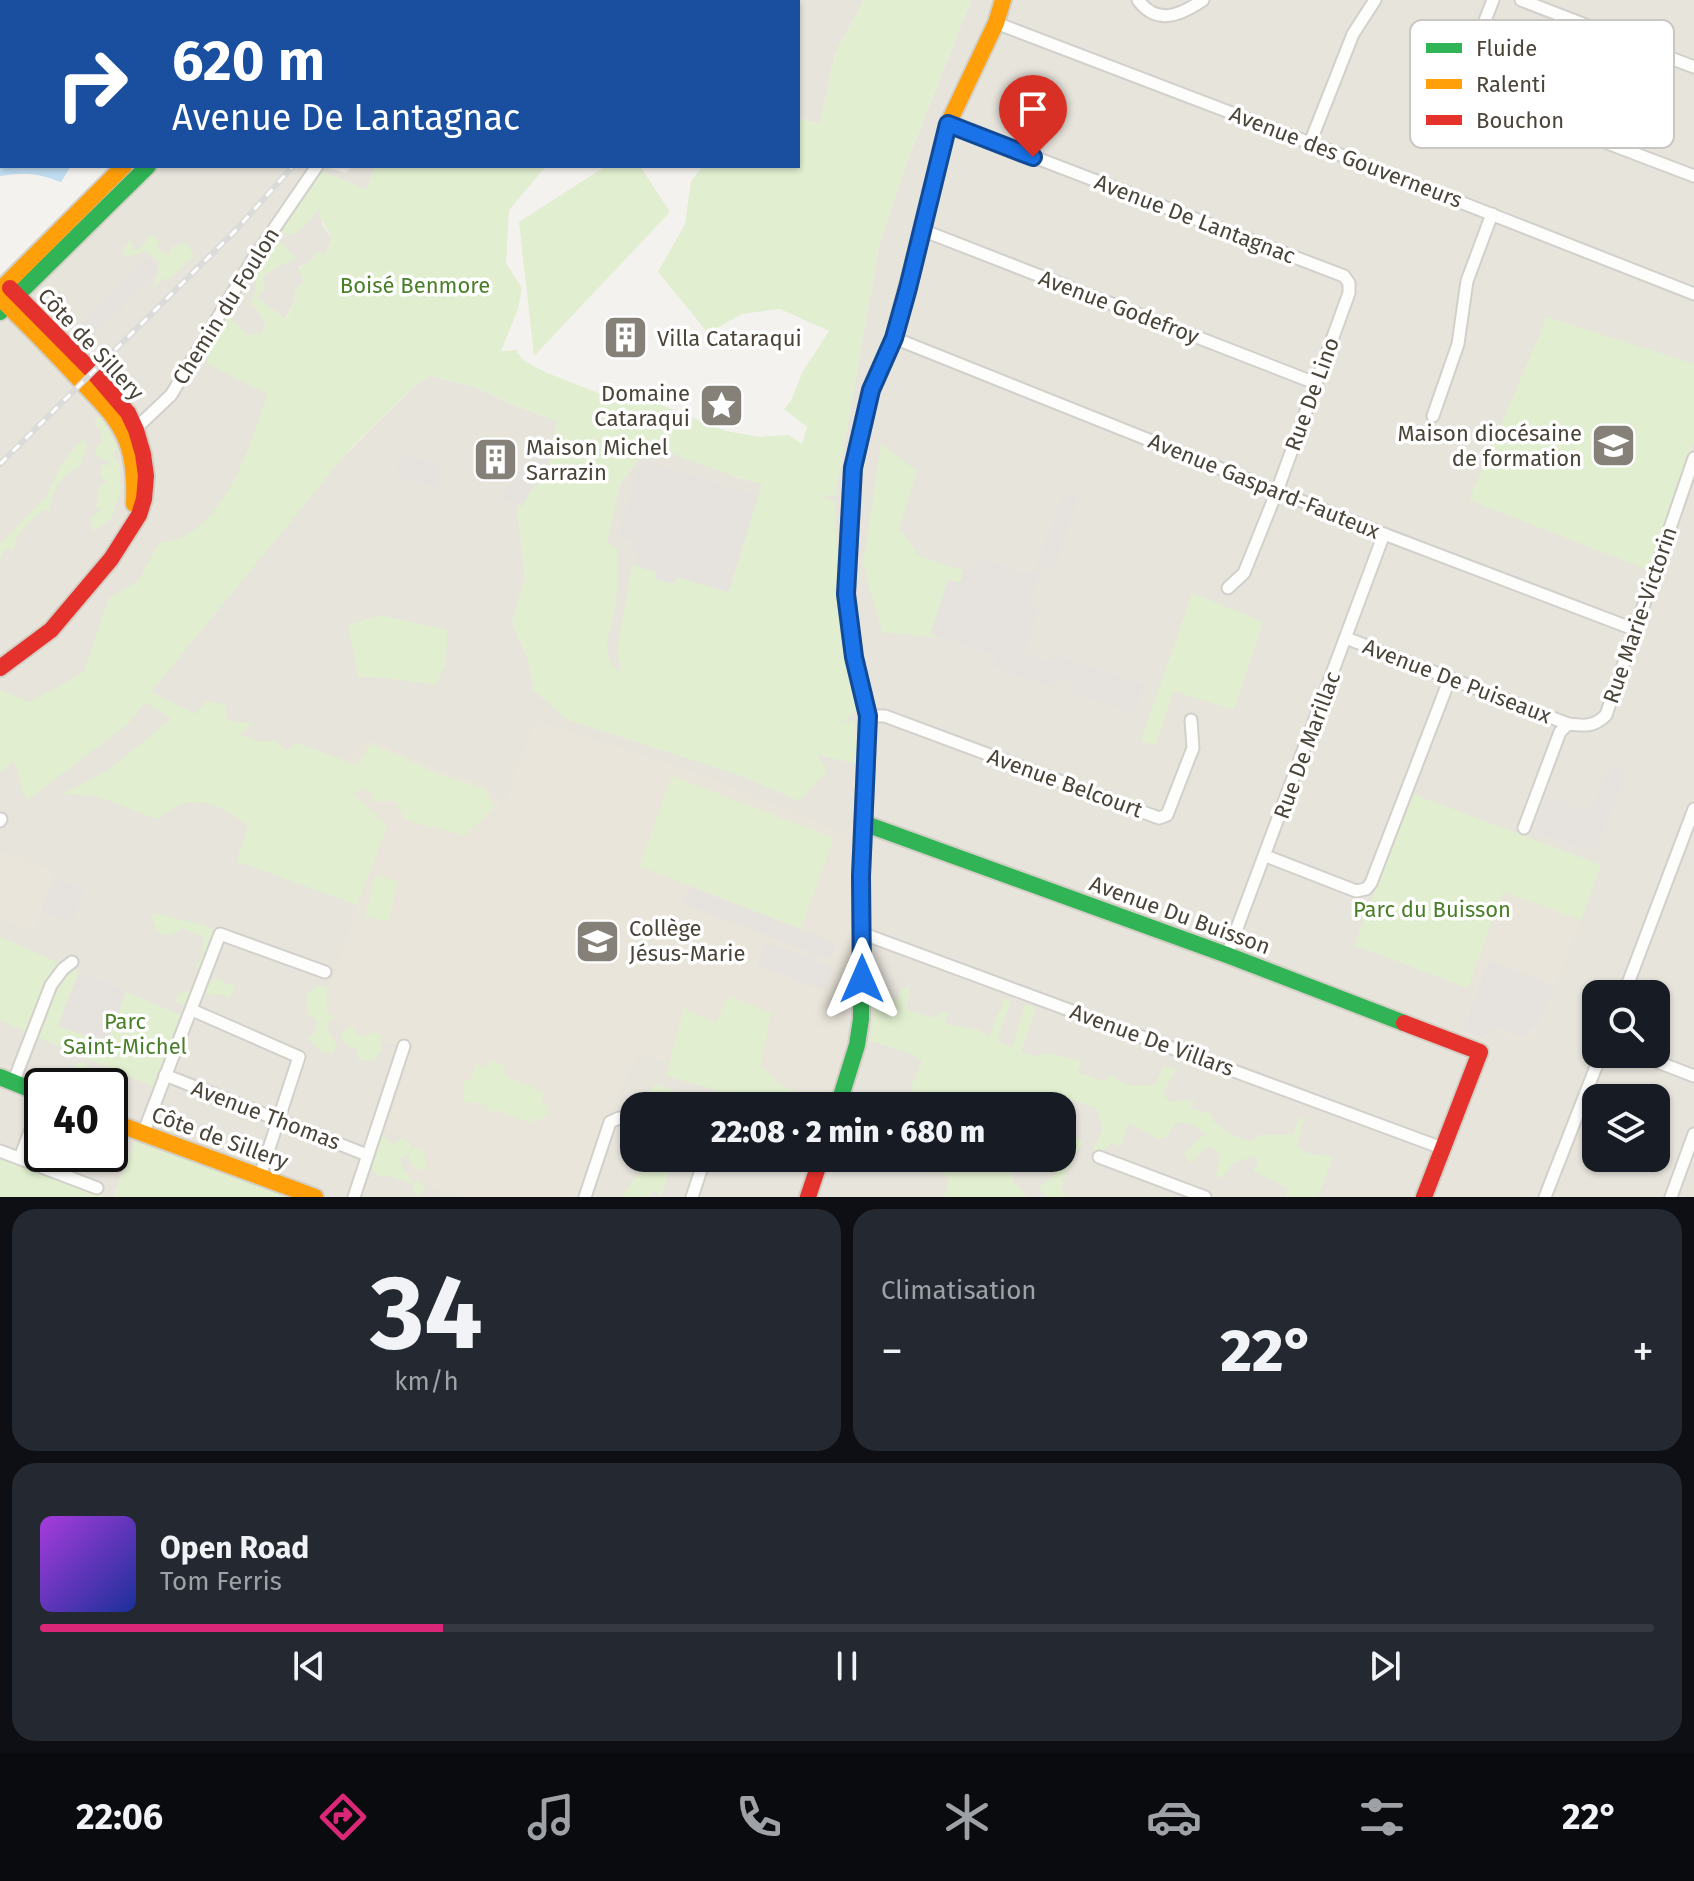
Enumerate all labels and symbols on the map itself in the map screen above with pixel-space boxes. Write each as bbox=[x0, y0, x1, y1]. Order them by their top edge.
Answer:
legend bbox=[1410, 20, 1674, 148]
text: Fluide bbox=[1476, 35, 1537, 62]
text: Ralenti bbox=[1476, 71, 1546, 98]
pin bbox=[999, 75, 1067, 157]
street label: Avenue des Gouverneurs bbox=[1226, 100, 1466, 214]
text: Bouchon bbox=[1476, 107, 1564, 134]
street label: Avenue De Lantagnac bbox=[1091, 168, 1299, 270]
street label: Chemin du Foulon bbox=[167, 222, 285, 390]
street label: Avenue Godefroy bbox=[1035, 264, 1203, 350]
park label: Boisé Benmore bbox=[340, 272, 490, 299]
street label: Côte de Sillery bbox=[32, 282, 150, 406]
building icon: Villa Cataraqui bbox=[602, 314, 650, 362]
place label: Villa Cataraqui bbox=[657, 325, 802, 352]
street label: Rue De Lino bbox=[1279, 334, 1345, 454]
place label: Domaine Cataraqui bbox=[594, 380, 690, 432]
place icon: Domaine Cataraqui bbox=[697, 382, 745, 430]
place label: Maison diocésaine de formation bbox=[1397, 420, 1582, 472]
school or university icon: Maison diocésaine de formation bbox=[1589, 422, 1637, 470]
street label: Avenue Gaspard-Fauteux bbox=[1145, 427, 1384, 545]
place label: Maison Michel Sarrazin bbox=[526, 434, 668, 486]
building icon: Maison Michel Sarrazin bbox=[471, 436, 519, 484]
street label: Rue Marie-Victorin bbox=[1597, 523, 1683, 707]
street label: Avenue De Puiseaux bbox=[1359, 633, 1555, 729]
street label: Rue De Marillac bbox=[1268, 668, 1346, 822]
street label: Avenue Belcourt bbox=[984, 742, 1146, 824]
street label: Avenue Du Buisson bbox=[1086, 870, 1274, 960]
park label: Parc du Buisson bbox=[1353, 896, 1511, 923]
place label: Collège Jésus-Marie bbox=[629, 915, 745, 967]
school or university icon: Collège Jésus-Marie bbox=[574, 917, 622, 965]
position arrow bbox=[820, 937, 904, 1021]
street label: Avenue De Villars bbox=[1066, 998, 1238, 1082]
park label: Parc Saint-Michel bbox=[63, 1008, 187, 1060]
speed limit sign: 40 bbox=[24, 1068, 128, 1172]
street label: Avenue Thomas bbox=[188, 1074, 344, 1156]
street label: Côte de Sillery bbox=[148, 1101, 292, 1175]

